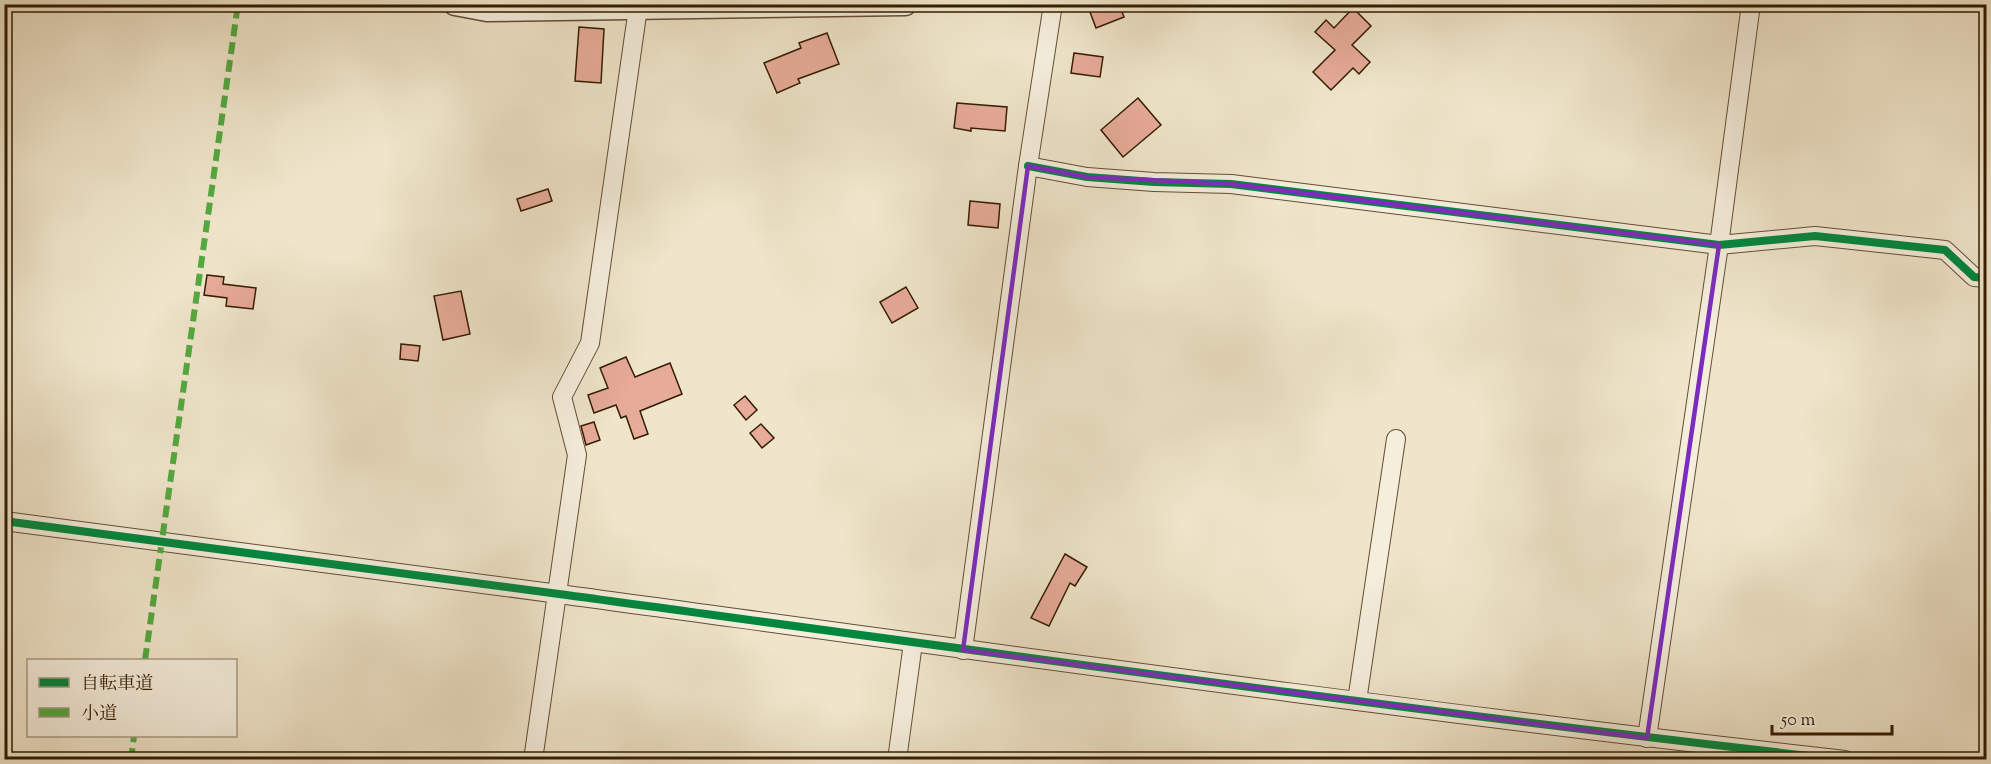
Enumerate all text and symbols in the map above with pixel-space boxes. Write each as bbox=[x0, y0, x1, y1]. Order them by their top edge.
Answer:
legend bbox=[27, 659, 237, 737]
text: 自転車道 bbox=[81, 672, 153, 698]
scale bar bbox=[1772, 698, 1892, 736]
text: 小道 bbox=[81, 702, 117, 728]
text: 50 m bbox=[1780, 708, 1816, 734]

